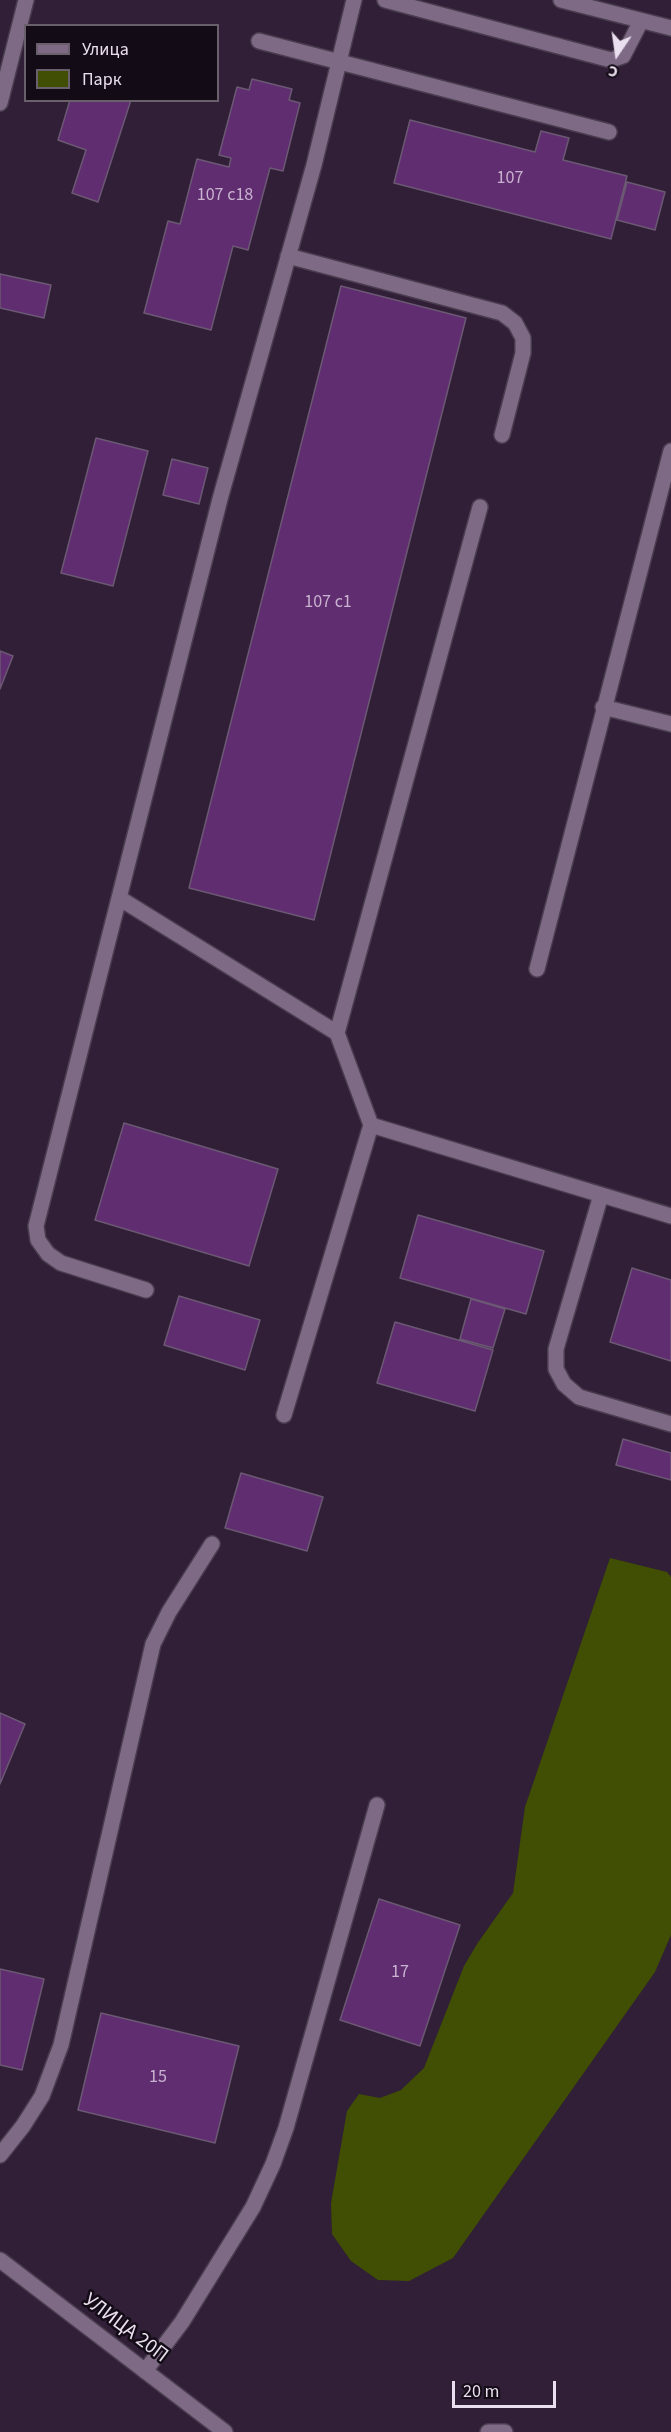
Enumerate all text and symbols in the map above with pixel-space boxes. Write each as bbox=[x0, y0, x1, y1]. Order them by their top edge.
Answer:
legend bbox=[24, 24, 219, 102]
north arrow bbox=[587, 24, 647, 84]
text: Улица bbox=[82, 37, 129, 62]
text: С bbox=[606, 60, 620, 83]
text: Парк bbox=[82, 67, 122, 92]
house number: 107 bbox=[497, 168, 523, 190]
house number: 107 с18 bbox=[197, 185, 253, 207]
house number: 107 с1 bbox=[304, 592, 352, 614]
house number: 17 bbox=[391, 1962, 409, 1984]
house number: 15 bbox=[149, 2067, 167, 2089]
street label: УЛИЦА 20П bbox=[77, 2289, 173, 2369]
scale bar bbox=[455, 2369, 558, 2407]
text: 20 m bbox=[463, 2379, 499, 2404]

